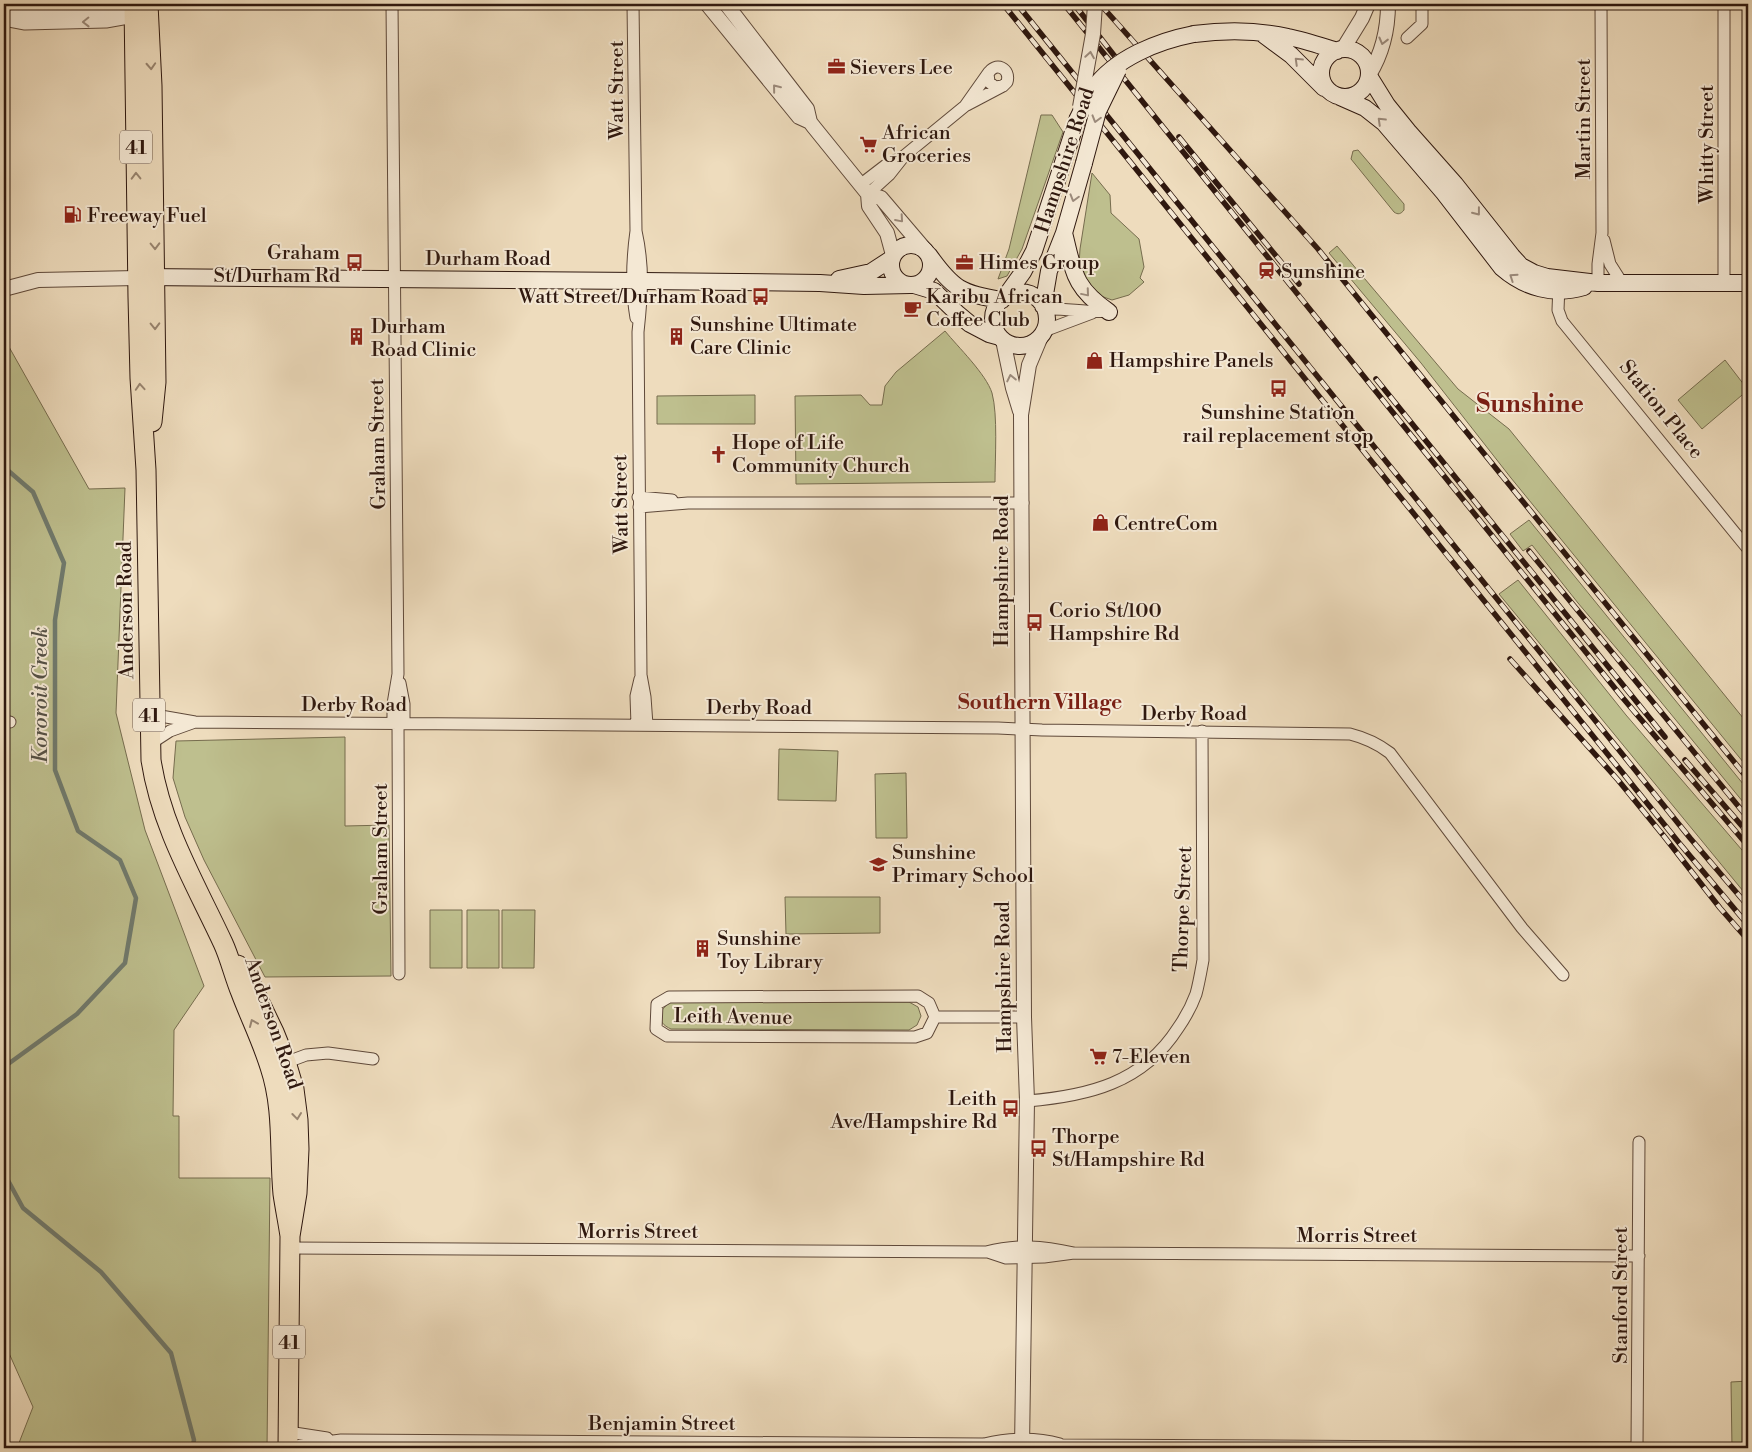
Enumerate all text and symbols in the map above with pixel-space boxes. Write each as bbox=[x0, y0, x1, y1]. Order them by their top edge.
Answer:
one-way arrow bbox=[81, 17, 89, 28]
one-way arrow bbox=[1378, 36, 1389, 45]
street label: Watt Street bbox=[605, 40, 630, 141]
one-way arrow bbox=[1084, 51, 1095, 59]
place label: Sievers Lee bbox=[850, 56, 953, 81]
office icon: Sievers Lee bbox=[826, 57, 846, 77]
one-way arrow bbox=[1294, 58, 1303, 67]
street label: Martin Street bbox=[1572, 58, 1597, 180]
one-way arrow bbox=[145, 63, 156, 71]
street label: Hampshire Road bbox=[1030, 84, 1101, 236]
one-way arrow bbox=[773, 85, 782, 94]
street label: Whitty Street bbox=[1695, 85, 1720, 204]
one-way arrow bbox=[1091, 115, 1102, 123]
one-way arrow bbox=[1378, 118, 1387, 127]
place label: African Groceries bbox=[881, 121, 971, 169]
road number: 41 bbox=[120, 130, 152, 163]
supermarket icon: African Groceries bbox=[858, 134, 878, 154]
one-way arrow bbox=[131, 172, 141, 180]
one-way arrow bbox=[1069, 193, 1080, 202]
place label: Freeway Fuel bbox=[87, 204, 207, 229]
fuel station icon: Freeway Fuel bbox=[63, 205, 83, 225]
one-way arrow bbox=[1471, 206, 1479, 215]
one-way arrow bbox=[894, 214, 903, 223]
place label: Graham St/Durham Rd bbox=[214, 241, 341, 289]
one-way arrow bbox=[149, 243, 160, 251]
street label: Durham Road bbox=[425, 247, 551, 272]
place label: Himes Group bbox=[979, 251, 1099, 276]
office icon: Himes Group bbox=[955, 252, 975, 272]
bus stop icon: Graham St/Durham Rd bbox=[344, 253, 364, 273]
place label: Sunshine bbox=[1281, 260, 1365, 285]
station icon: Sunshine bbox=[1257, 261, 1277, 281]
one-way arrow bbox=[1509, 273, 1518, 283]
place label: Watt Street/Durham Road bbox=[517, 285, 748, 310]
place label: Karibu African Coffee Club bbox=[926, 285, 1063, 333]
bus stop icon: Watt Street/Durham Road bbox=[751, 286, 771, 306]
one-way arrow bbox=[1080, 287, 1089, 296]
cafe icon: Karibu African Coffee Club bbox=[902, 298, 922, 318]
place label: Sunshine Ultimate Care Clinic bbox=[690, 313, 857, 361]
place label: Durham Road Clinic bbox=[371, 315, 476, 363]
one-way arrow bbox=[150, 322, 160, 330]
building icon: Sunshine Ultimate Care Clinic bbox=[666, 326, 686, 346]
building icon: Durham Road Clinic bbox=[347, 327, 367, 347]
place label: Hampshire Panels bbox=[1109, 349, 1274, 374]
shop icon: Hampshire Panels bbox=[1085, 350, 1105, 370]
street label: Station Place bbox=[1613, 355, 1708, 464]
one-way arrow bbox=[1006, 373, 1016, 382]
street label: Graham Street bbox=[365, 378, 392, 510]
bus stop icon: Sunshine Station rail replacement stop bbox=[1268, 378, 1288, 398]
one-way arrow bbox=[135, 382, 146, 390]
district label: Sunshine bbox=[1476, 389, 1584, 420]
place label: Sunshine Station rail replacement stop bbox=[1183, 401, 1374, 449]
place label: Hope of Life Community Church bbox=[732, 431, 910, 479]
church icon: Hope of Life Community Church bbox=[708, 444, 728, 464]
street label: Watt Street bbox=[608, 454, 635, 555]
street label: Hampshire Road bbox=[990, 495, 1015, 647]
place label: CentreCom bbox=[1114, 512, 1218, 537]
shop icon: CentreCom bbox=[1090, 513, 1110, 533]
street label: Anderson Road bbox=[113, 540, 140, 680]
place label: Corio St/100 Hampshire Rd bbox=[1049, 599, 1180, 647]
bus stop icon: Corio St/100 Hampshire Rd bbox=[1025, 612, 1045, 632]
water label: Kororoit Creek bbox=[28, 627, 54, 763]
district label: Southern Village bbox=[958, 690, 1122, 716]
street label: Derby Road bbox=[301, 693, 407, 718]
street label: Derby Road bbox=[706, 696, 812, 721]
road number: 41 bbox=[133, 698, 165, 732]
street label: Derby Road bbox=[1141, 702, 1247, 727]
street label: Graham Street bbox=[369, 783, 394, 915]
place label: Sunshine Primary School bbox=[892, 841, 1034, 889]
street label: Thorpe Street bbox=[1169, 846, 1198, 973]
school or university icon: Sunshine Primary School bbox=[868, 854, 888, 874]
street label: Hampshire Road bbox=[991, 900, 1018, 1053]
place label: Sunshine Toy Library bbox=[717, 927, 823, 975]
building icon: Sunshine Toy Library bbox=[693, 939, 713, 959]
street label: Anderson Road bbox=[238, 953, 307, 1093]
street label: Leith Avenue bbox=[673, 1004, 793, 1031]
one-way arrow bbox=[249, 1019, 260, 1028]
place label: 7-Eleven bbox=[1112, 1045, 1191, 1070]
supermarket icon: 7-Eleven bbox=[1088, 1046, 1108, 1066]
place label: Leith Ave/Hampshire Rd bbox=[829, 1087, 998, 1135]
bus stop icon: Leith Ave/Hampshire Rd bbox=[1001, 1099, 1021, 1119]
one-way arrow bbox=[291, 1112, 302, 1120]
place label: Thorpe St/Hampshire Rd bbox=[1052, 1125, 1205, 1173]
bus stop icon: Thorpe St/Hampshire Rd bbox=[1028, 1138, 1048, 1158]
street label: Morris Street bbox=[578, 1220, 698, 1245]
street label: Morris Street bbox=[1297, 1224, 1417, 1249]
street label: Stanford Street bbox=[1609, 1226, 1634, 1364]
road number: 41 bbox=[273, 1325, 305, 1358]
street label: Benjamin Street bbox=[587, 1412, 736, 1437]

